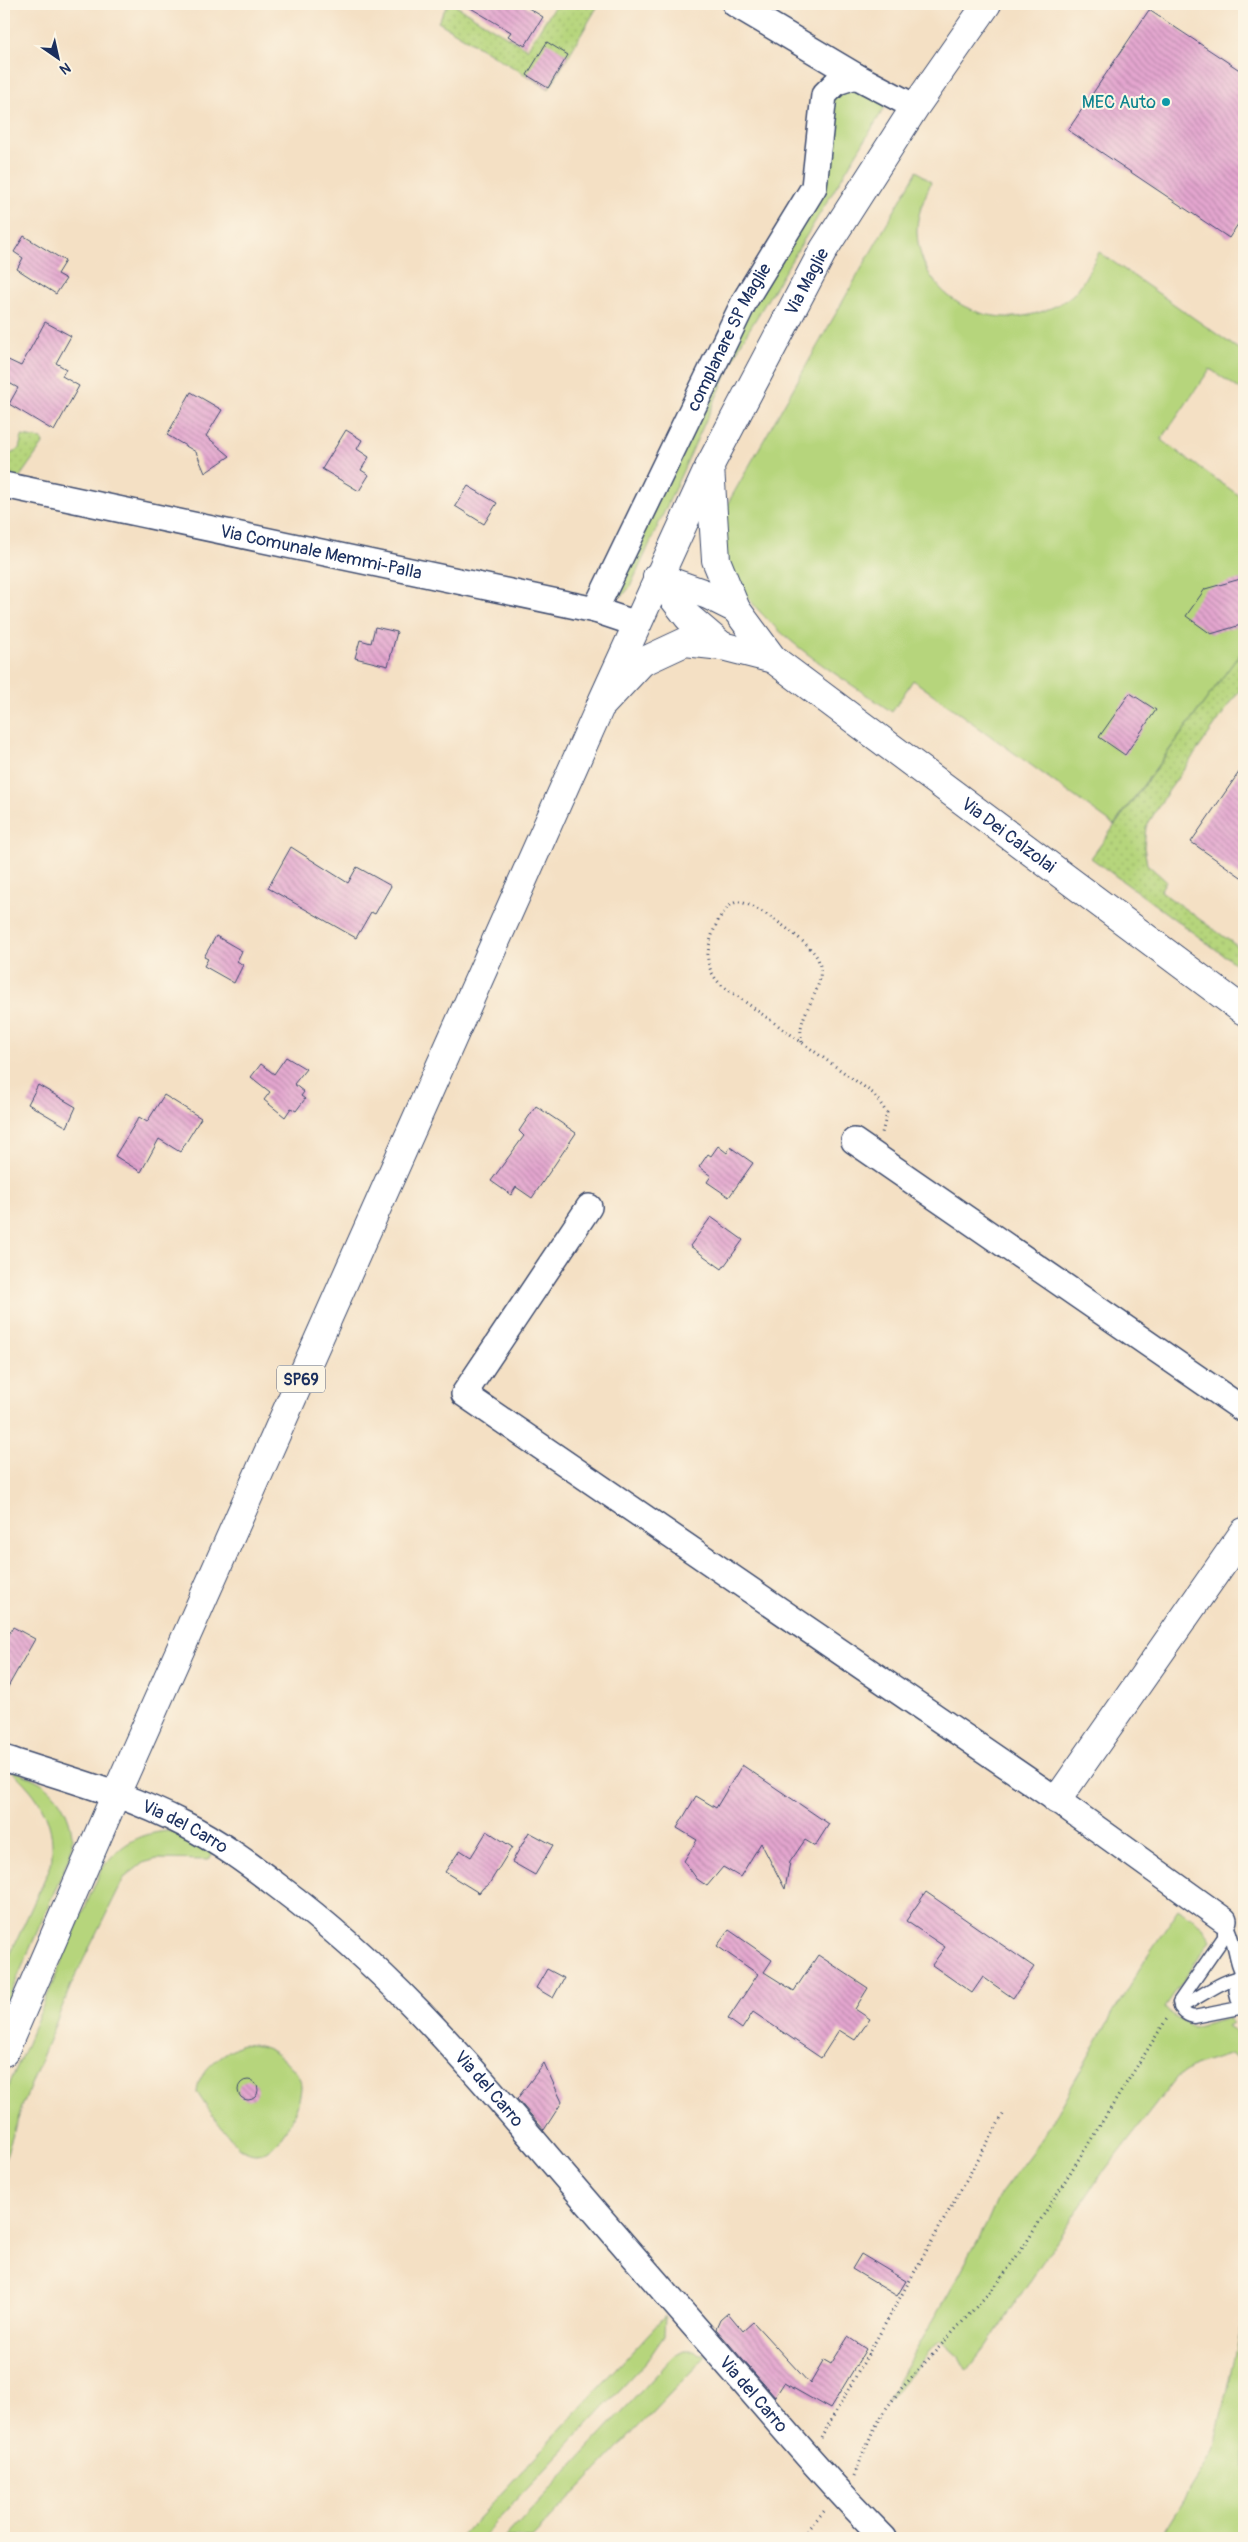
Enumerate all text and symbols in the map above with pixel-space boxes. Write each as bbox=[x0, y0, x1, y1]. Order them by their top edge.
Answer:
north arrow bbox=[32, 32, 82, 82]
text: N bbox=[56, 59, 74, 78]
place label: MEC Auto bbox=[1082, 91, 1156, 114]
marker: MEC Auto bbox=[1160, 96, 1172, 108]
street label: Via Maglie bbox=[780, 244, 834, 320]
street label: complanare SP Maglie bbox=[682, 259, 777, 415]
street label: Via Comunale Memmi-Palla bbox=[218, 520, 424, 585]
street label: Via Dei Calzolai bbox=[956, 793, 1060, 878]
road number: SP69 bbox=[277, 1366, 325, 1392]
street label: Via del Carro bbox=[139, 1795, 233, 1859]
street label: Via del Carro bbox=[449, 2046, 529, 2132]
street label: Via del Carro bbox=[714, 2351, 793, 2438]

